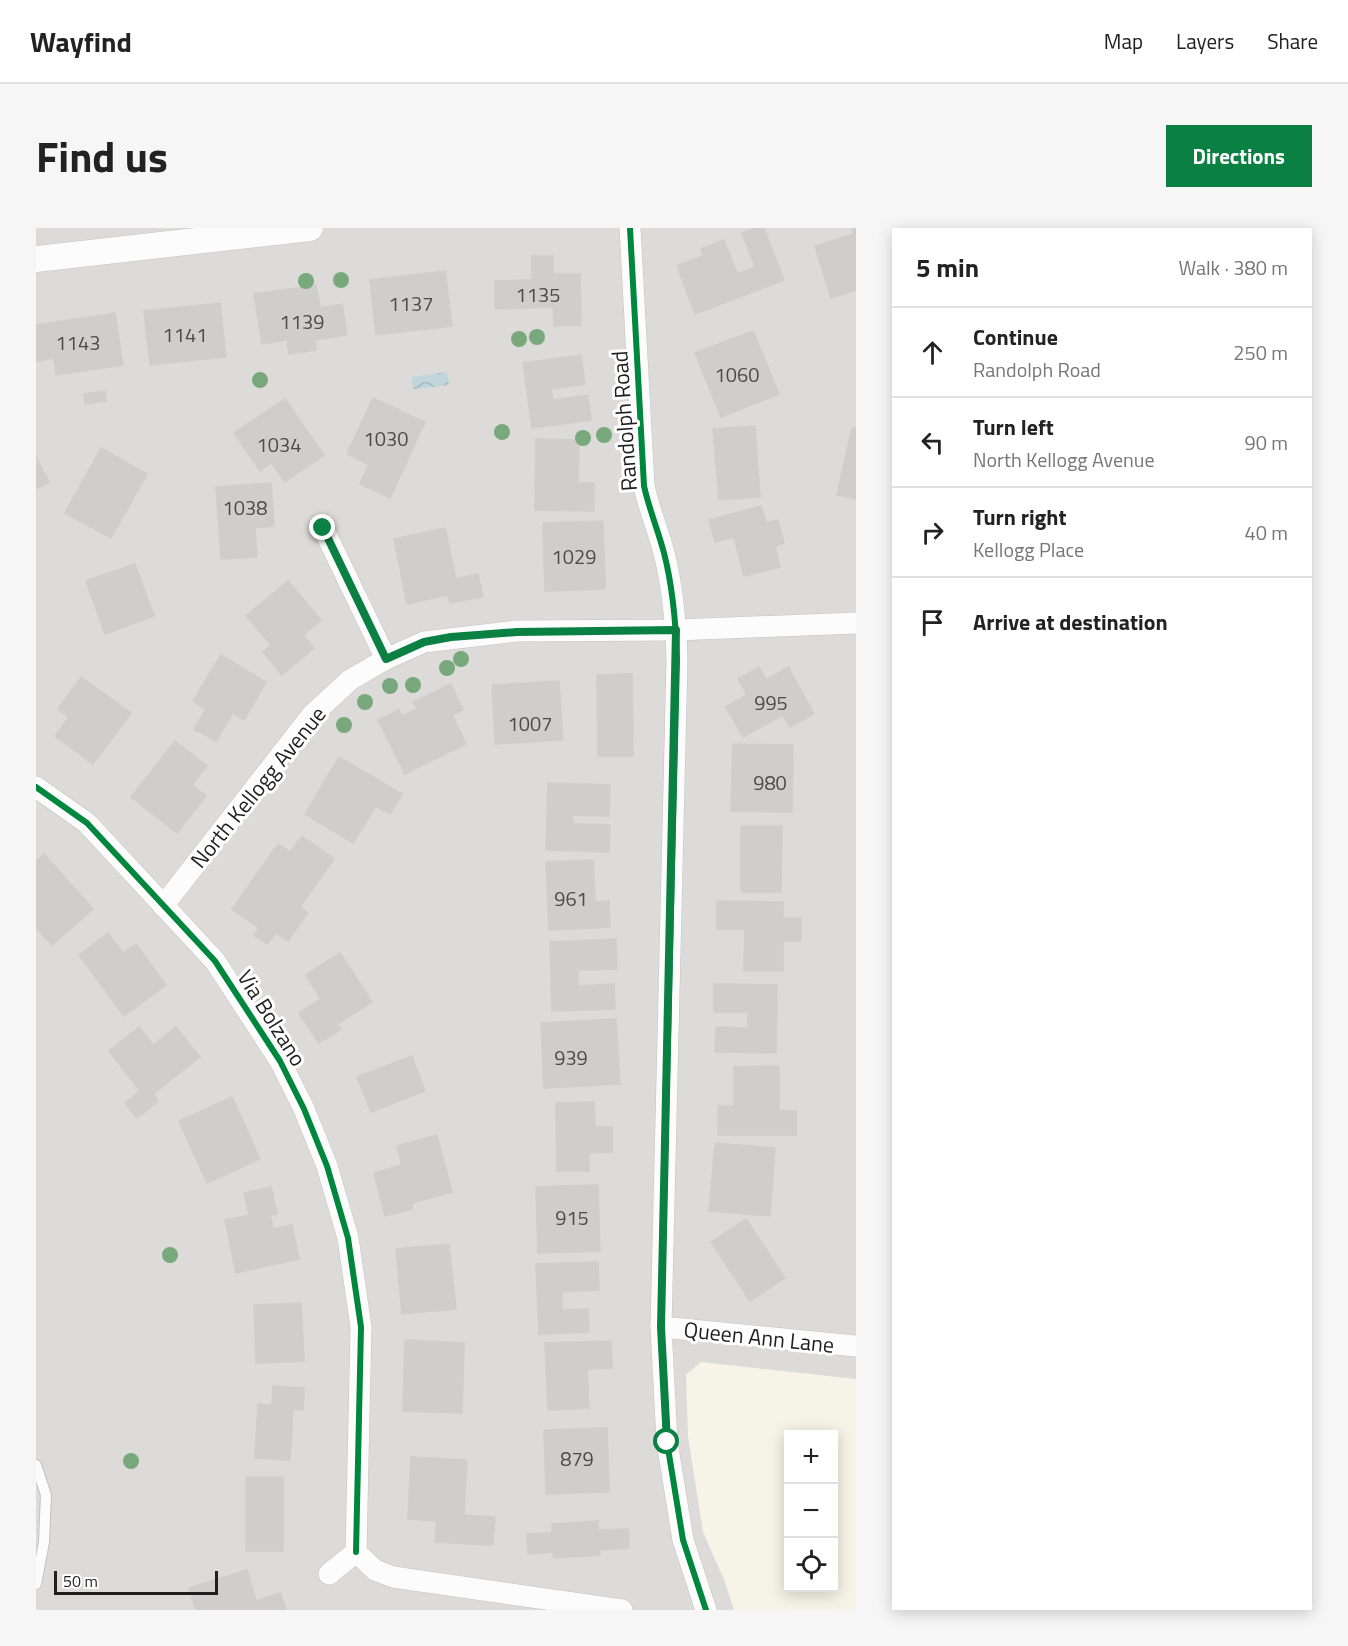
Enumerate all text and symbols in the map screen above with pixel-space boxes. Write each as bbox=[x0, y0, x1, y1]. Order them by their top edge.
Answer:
text: Wayfind bbox=[30, 20, 132, 63]
text: Map bbox=[1104, 25, 1143, 57]
text: Layers bbox=[1176, 25, 1234, 57]
text: Share bbox=[1267, 25, 1318, 57]
text: Find us bbox=[36, 124, 168, 188]
button: Directions bbox=[1166, 125, 1312, 187]
text: 5 min bbox=[916, 248, 979, 287]
text: Walk · 380 m bbox=[1179, 252, 1288, 283]
house number: 1135 bbox=[516, 279, 560, 310]
house number: 1137 bbox=[389, 288, 433, 319]
house number: 1139 bbox=[280, 306, 324, 337]
house number: 1141 bbox=[163, 319, 207, 350]
text: Continue bbox=[973, 320, 1058, 354]
house number: 1143 bbox=[56, 327, 100, 358]
icon: ahead bbox=[916, 336, 949, 369]
text: 250 m bbox=[1233, 337, 1288, 368]
street label: Randolph Road bbox=[602, 350, 646, 492]
text: Randolph Road bbox=[973, 354, 1101, 385]
house number: 1060 bbox=[715, 359, 759, 390]
text: Turn left bbox=[973, 410, 1054, 444]
house number: 1030 bbox=[364, 423, 408, 454]
icon: left bbox=[916, 426, 949, 459]
text: 90 m bbox=[1244, 427, 1288, 458]
house number: 1034 bbox=[257, 429, 301, 460]
text: North Kellogg Avenue bbox=[973, 444, 1155, 475]
house number: 1038 bbox=[223, 492, 267, 523]
text: Turn right bbox=[973, 500, 1067, 534]
route end bbox=[309, 514, 335, 540]
icon: right bbox=[916, 516, 949, 549]
text: 40 m bbox=[1244, 517, 1288, 548]
text: Kellogg Place bbox=[973, 534, 1084, 565]
house number: 1029 bbox=[552, 541, 596, 572]
text: Arrive at destination bbox=[973, 605, 1168, 639]
icon: arrive bbox=[916, 606, 949, 639]
house number: 995 bbox=[754, 687, 788, 718]
street label: North Kellogg Avenue bbox=[182, 699, 334, 875]
house number: 1007 bbox=[508, 708, 552, 739]
house number: 980 bbox=[753, 767, 787, 798]
house number: 961 bbox=[554, 883, 588, 914]
street label: Via Bolzano bbox=[229, 963, 315, 1073]
house number: 939 bbox=[554, 1042, 588, 1073]
house number: 915 bbox=[555, 1202, 589, 1233]
street label: Queen Ann Lane bbox=[682, 1312, 836, 1362]
route start bbox=[653, 1428, 679, 1454]
map controls bbox=[784, 1430, 838, 1592]
button: + bbox=[784, 1430, 838, 1484]
house number: 879 bbox=[560, 1443, 594, 1474]
button: − bbox=[784, 1484, 838, 1538]
button: locate bbox=[784, 1538, 838, 1592]
scale bar bbox=[54, 1568, 218, 1596]
text: 50 m bbox=[63, 1569, 98, 1593]

